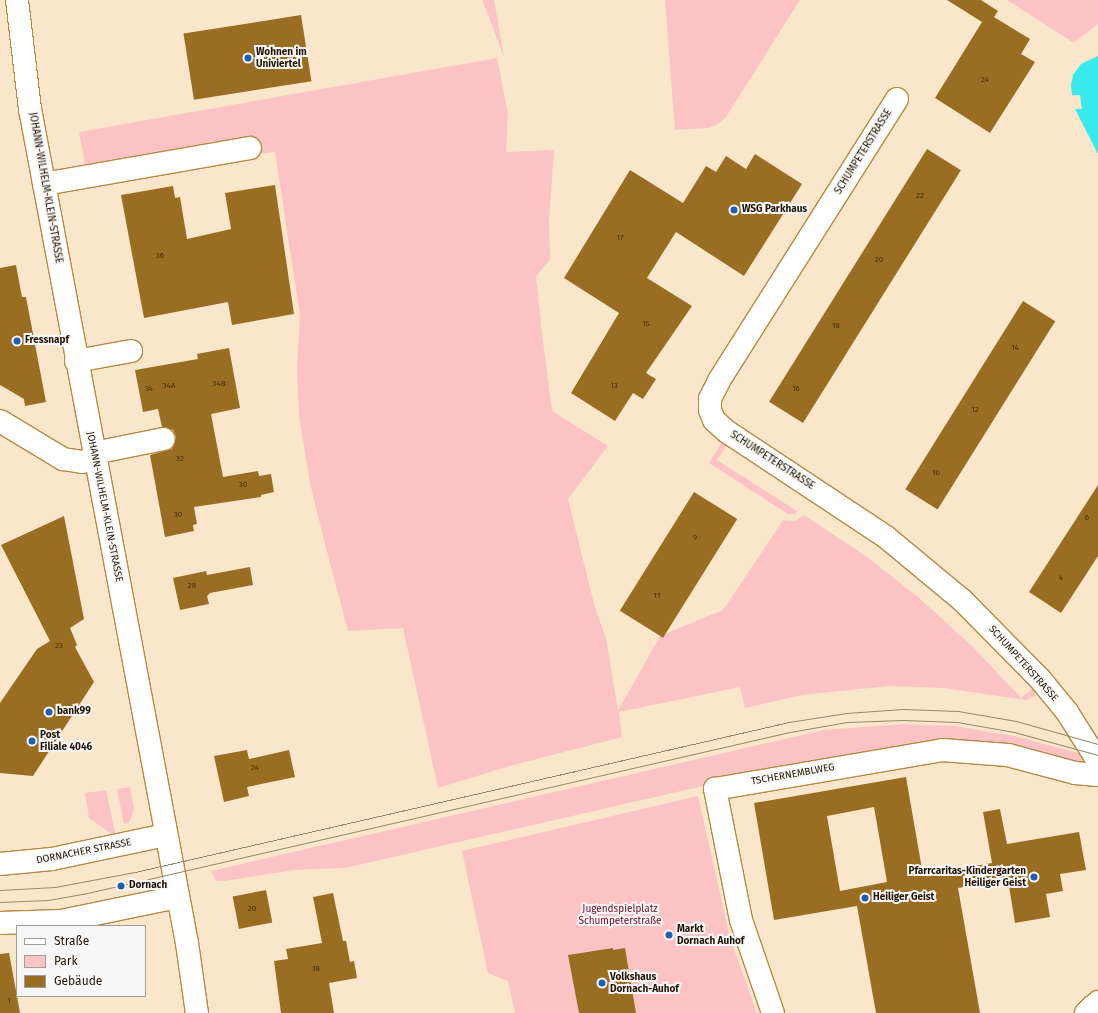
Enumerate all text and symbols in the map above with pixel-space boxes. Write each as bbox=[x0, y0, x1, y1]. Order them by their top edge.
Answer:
place label: Wohnen im Univiertel bbox=[256, 46, 307, 70]
marker: Wohnen im Univiertel bbox=[243, 53, 253, 63]
house number: 24 bbox=[981, 75, 989, 85]
street label: SCHUMPETERSTRASSE bbox=[833, 107, 895, 197]
street label: JOHANN-WILHELM-KLEIN-STRASSE bbox=[26, 112, 64, 264]
house number: 22 bbox=[916, 191, 924, 201]
place label: WSG Parkhaus bbox=[742, 204, 807, 216]
marker: WSG Parkhaus bbox=[729, 205, 739, 215]
house number: 17 bbox=[616, 233, 624, 243]
house number: 36 bbox=[156, 251, 164, 261]
house number: 20 bbox=[875, 255, 883, 265]
house number: 15 bbox=[642, 319, 650, 329]
house number: 18 bbox=[832, 321, 840, 331]
place label: Fressnapf bbox=[25, 335, 69, 347]
marker: Fressnapf bbox=[12, 336, 22, 346]
house number: 14 bbox=[1011, 343, 1019, 353]
house number: 34B bbox=[212, 379, 226, 389]
house number: 34A bbox=[163, 381, 175, 391]
house number: 13 bbox=[610, 381, 618, 391]
house number: 34 bbox=[145, 384, 153, 394]
house number: 16 bbox=[792, 384, 800, 394]
house number: 12 bbox=[971, 405, 979, 415]
street label: SCHUMPETERSTRASSE bbox=[728, 429, 816, 493]
street label: JOHANN-WILHELM-KLEIN-STRASSE bbox=[83, 431, 125, 583]
house number: 32 bbox=[176, 454, 184, 464]
house number: 10 bbox=[932, 468, 940, 478]
house number: 30 bbox=[239, 480, 247, 490]
house number: 30 bbox=[174, 510, 182, 520]
house number: 6 bbox=[1085, 513, 1089, 523]
house number: 9 bbox=[693, 533, 697, 543]
house number: 4 bbox=[1059, 573, 1063, 583]
house number: 28 bbox=[188, 581, 196, 591]
house number: 11 bbox=[654, 591, 660, 601]
street label: SCHUMPETERSTRASSE bbox=[986, 623, 1060, 705]
house number: 23 bbox=[55, 641, 63, 651]
place label: bank99 bbox=[57, 706, 91, 718]
marker: bank99 bbox=[44, 707, 54, 717]
place label: Post Filiale 4046 bbox=[40, 729, 92, 752]
marker: Post Filiale 4046 bbox=[27, 736, 37, 746]
street label: TSCHERNEMBLWEG bbox=[750, 762, 836, 788]
house number: 24 bbox=[251, 763, 259, 773]
street label: DORNACHER STRASSE bbox=[35, 837, 133, 867]
place label: Pfarrcaritas-Kindergarten Heiliger Geist bbox=[909, 865, 1026, 888]
marker: Pfarrcaritas-Kindergarten Heiliger Geist bbox=[1029, 872, 1039, 882]
place label: Dornach bbox=[129, 880, 167, 892]
marker: Dornach bbox=[116, 881, 126, 891]
place label: Heiliger Geist bbox=[873, 892, 934, 904]
marker: Heiliger Geist bbox=[860, 893, 870, 903]
park label: Jugendspielplatz Schumpeterstraße bbox=[578, 903, 662, 926]
house number: 20 bbox=[248, 904, 256, 914]
place label: Markt Dornach Auhof bbox=[677, 923, 744, 946]
legend bbox=[16, 925, 146, 997]
marker: Markt Dornach Auhof bbox=[664, 930, 674, 940]
text: Straße bbox=[54, 934, 89, 948]
text: Park bbox=[54, 954, 78, 968]
house number: 18 bbox=[312, 964, 320, 974]
place label: Volkshaus Dornach-Auhof bbox=[610, 971, 679, 994]
text: Gebäude bbox=[54, 974, 102, 988]
marker: Volkshaus Dornach-Auhof bbox=[597, 978, 607, 988]
house number: 1 bbox=[7, 996, 11, 1006]

